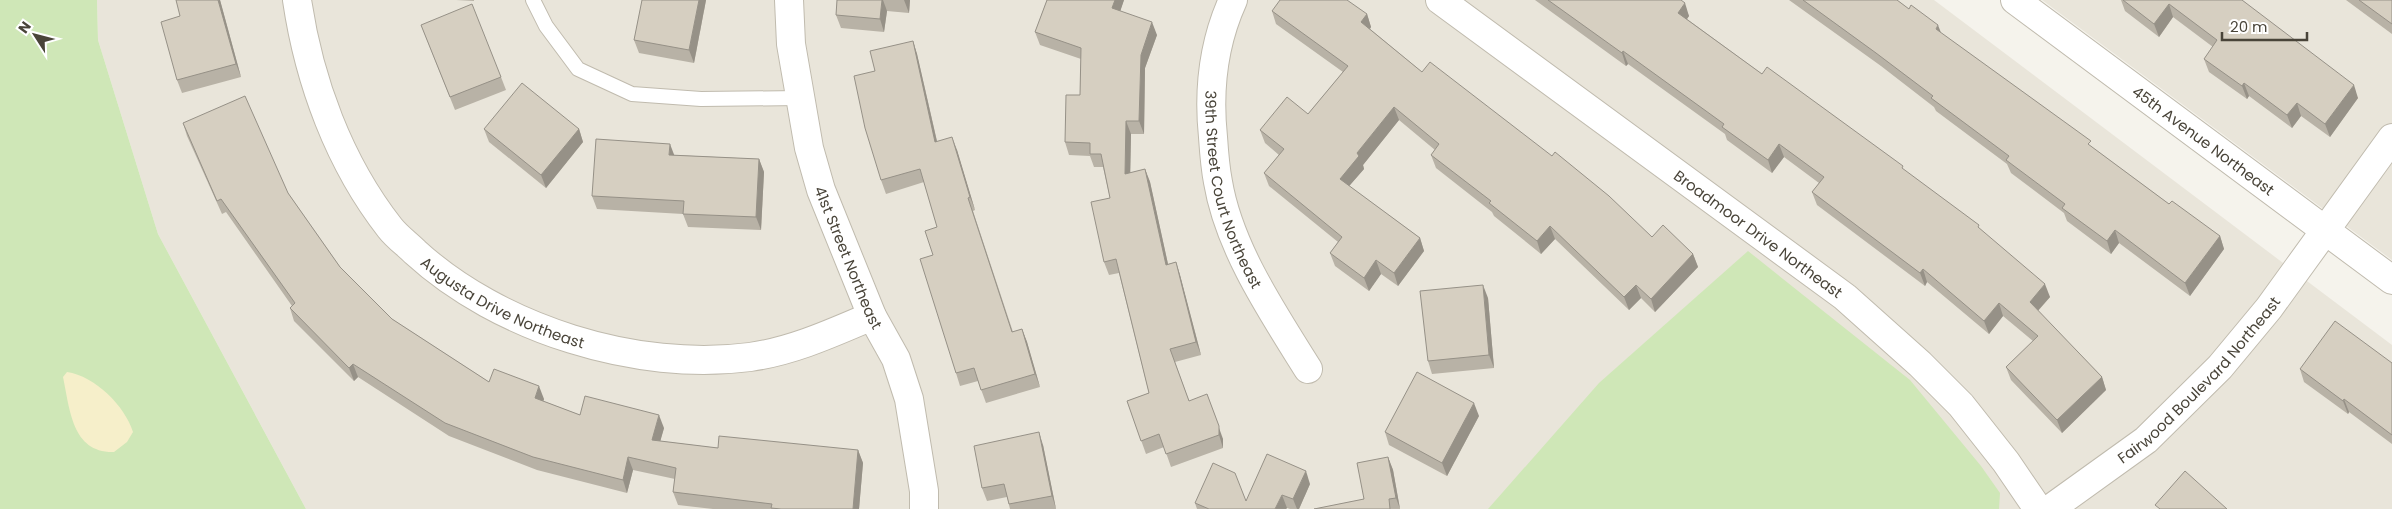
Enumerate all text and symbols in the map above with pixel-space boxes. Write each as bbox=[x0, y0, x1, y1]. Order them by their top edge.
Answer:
north arrow bbox=[10, 10, 60, 60]
scale bar bbox=[2222, 10, 2307, 42]
text: 20 m bbox=[2230, 16, 2268, 37]
text: N bbox=[13, 17, 36, 37]
street label: 45th Avenue Northeast bbox=[2128, 80, 2279, 200]
street label: 39th Street Court Northeast bbox=[1201, 90, 1267, 292]
street label: Broadmoor Drive Northeast bbox=[1670, 165, 1847, 302]
street label: 41st Street Northeast bbox=[810, 182, 888, 333]
street label: Augusta Drive Northeast bbox=[417, 251, 587, 353]
street label: Fairwood Boulevard Northeast bbox=[2113, 292, 2285, 468]

